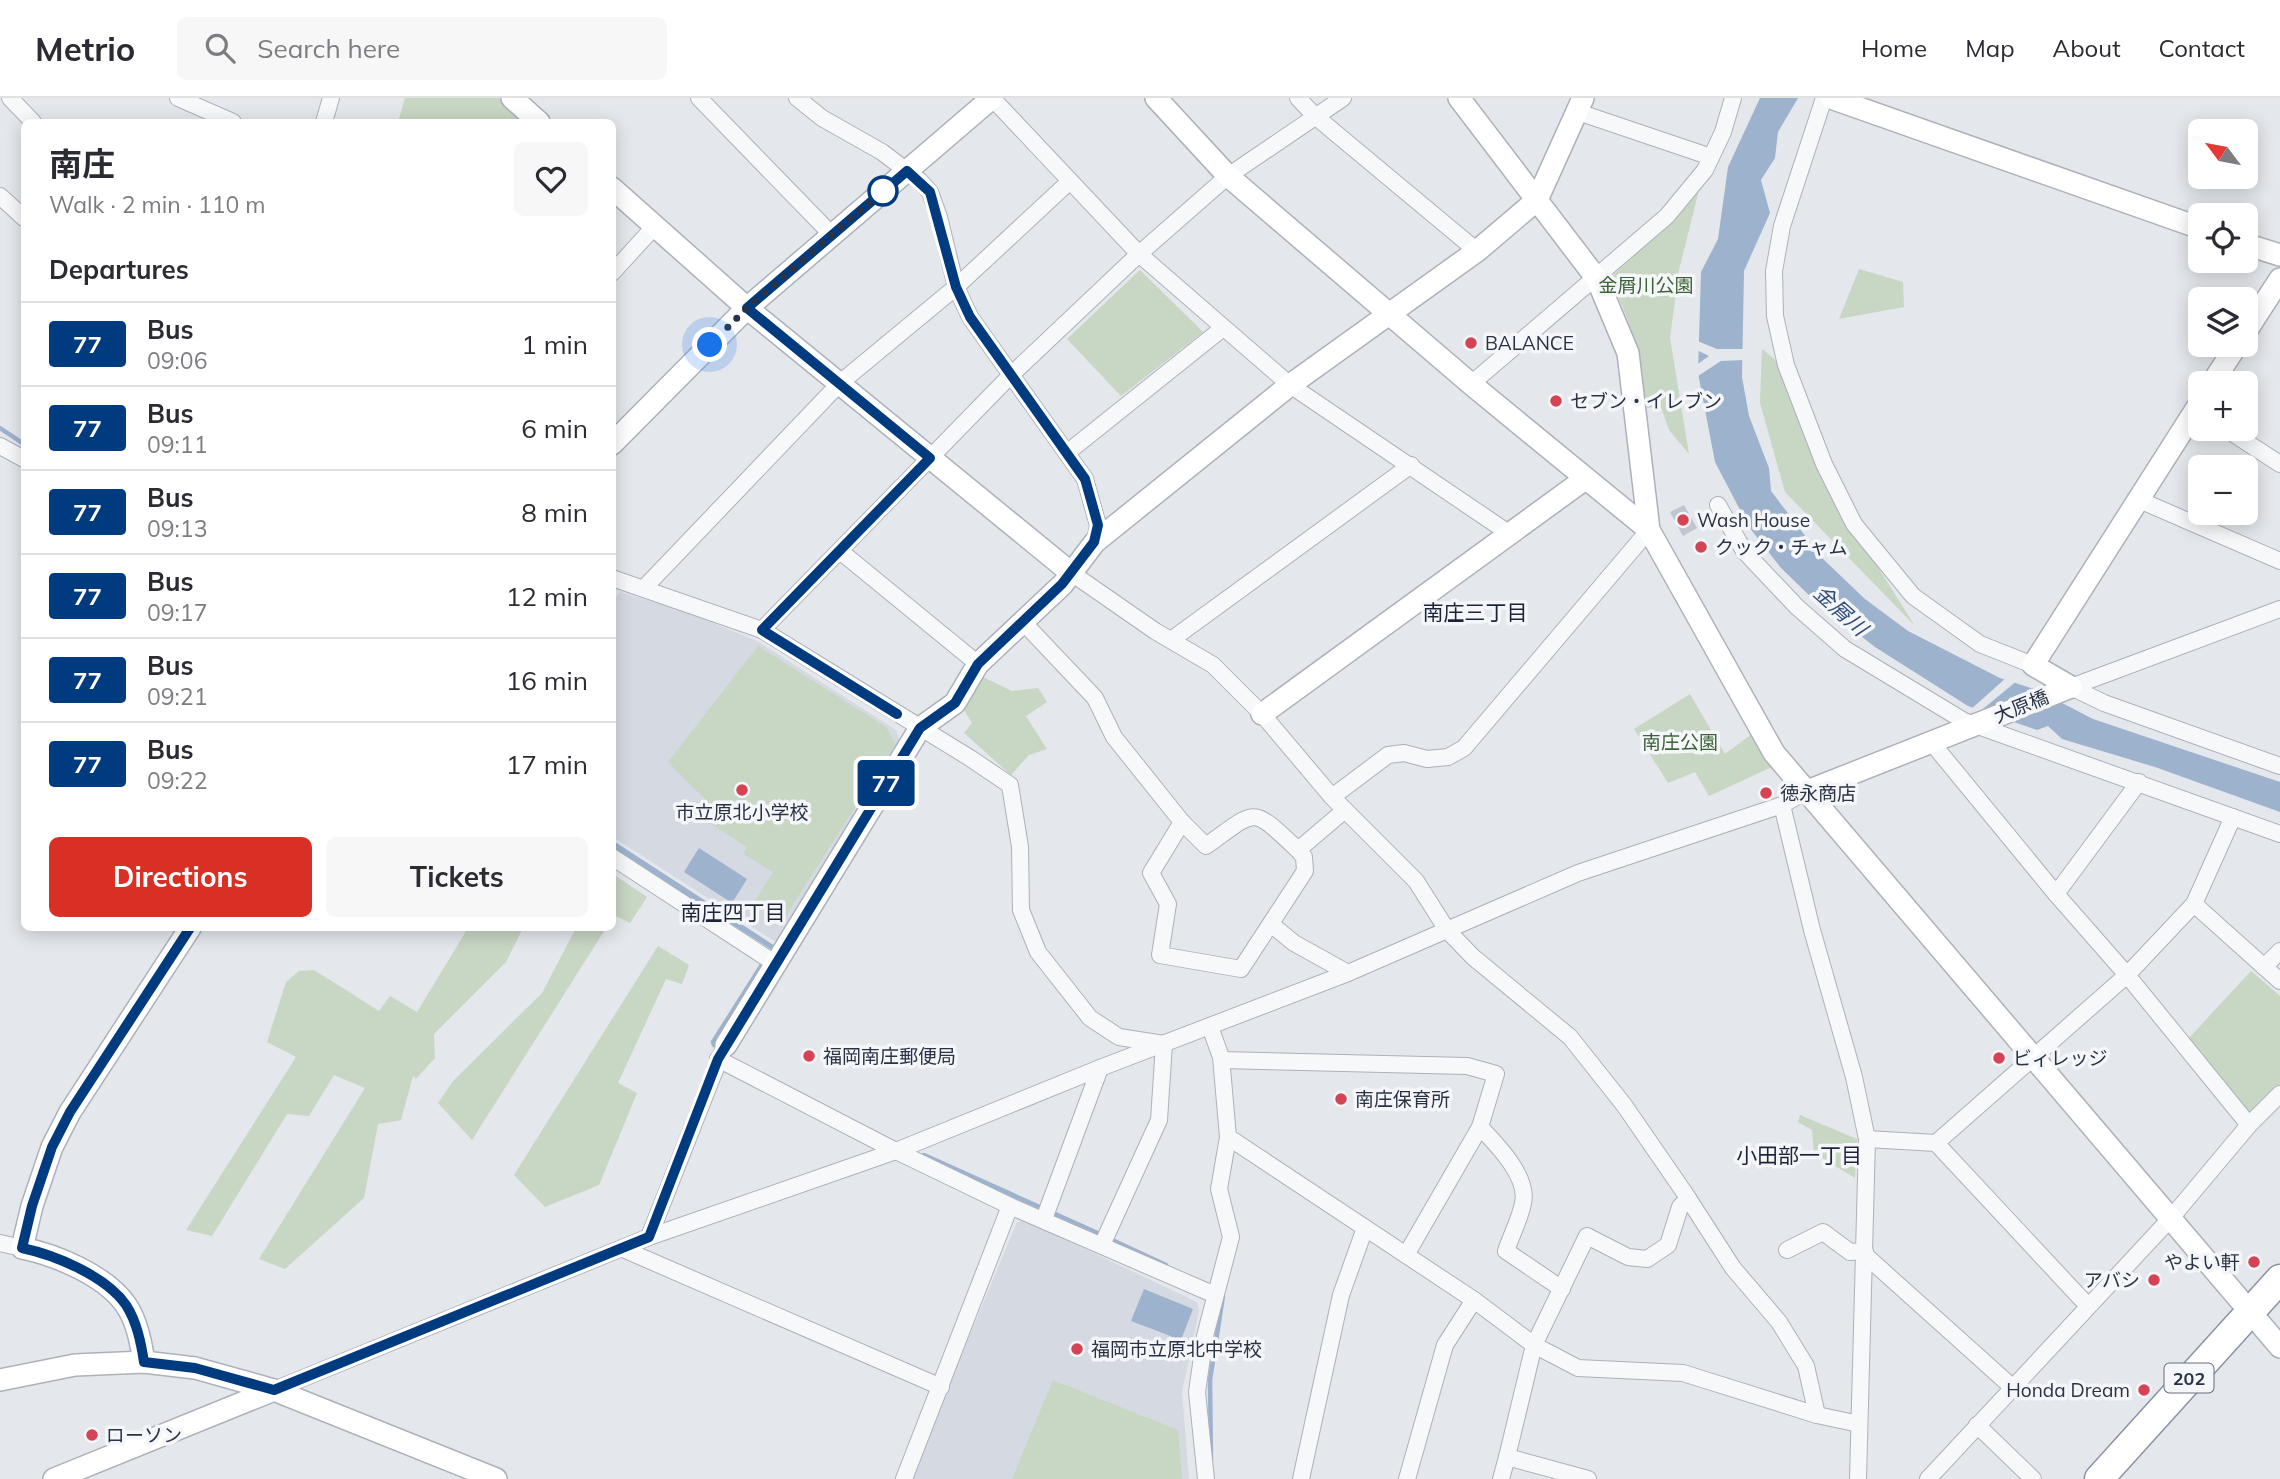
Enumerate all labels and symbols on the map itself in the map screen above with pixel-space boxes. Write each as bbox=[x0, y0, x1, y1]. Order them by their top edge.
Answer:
north arrow bbox=[2188, 119, 2258, 189]
unlabelled marker bbox=[868, 176, 898, 206]
park label: 金屑川公園 bbox=[1598, 273, 1694, 297]
your location bbox=[692, 327, 727, 362]
place label: BALANCE bbox=[1485, 331, 1574, 355]
marker: BALANCE bbox=[1463, 335, 1479, 351]
place label: セブン・イレブン bbox=[1570, 389, 1722, 413]
marker: セブン・イレブン bbox=[1548, 393, 1564, 409]
place label: Wash House bbox=[1697, 508, 1810, 532]
marker: Wash House bbox=[1675, 512, 1691, 528]
place label: クック・チャム bbox=[1715, 535, 1847, 559]
marker: クック・チャム bbox=[1693, 539, 1709, 555]
water label: 金屑川 bbox=[1809, 579, 1875, 642]
district label: 南庄三丁目 bbox=[1423, 599, 1528, 625]
street label: 大原橋 bbox=[1990, 684, 2052, 728]
park label: 南庄公園 bbox=[1642, 730, 1718, 754]
line badge: 77 bbox=[854, 760, 917, 806]
place label: 徳永商店 bbox=[1780, 781, 1856, 805]
marker: 市立原北小学校 bbox=[734, 782, 750, 798]
marker: 徳永商店 bbox=[1758, 785, 1774, 801]
place label: 市立原北小学校 bbox=[675, 800, 809, 824]
district label: 南庄四丁目 bbox=[681, 899, 786, 925]
place label: 福岡南庄郵便局 bbox=[823, 1044, 956, 1068]
place label: ビィレッジ bbox=[2013, 1046, 2108, 1070]
marker: 福岡南庄郵便局 bbox=[801, 1048, 817, 1064]
marker: ビィレッジ bbox=[1991, 1050, 2007, 1066]
place label: 南庄保育所 bbox=[1355, 1087, 1450, 1111]
marker: 南庄保育所 bbox=[1333, 1091, 1349, 1107]
district label: 小田部一丁目 bbox=[1736, 1142, 1862, 1168]
place label: やよい軒 bbox=[2164, 1250, 2240, 1274]
marker: やよい軒 bbox=[2246, 1254, 2262, 1270]
place label: アバシ bbox=[2084, 1268, 2140, 1292]
marker: アバシ bbox=[2146, 1272, 2162, 1288]
place label: 福岡市立原北中学校 bbox=[1091, 1337, 1262, 1361]
marker: 福岡市立原北中学校 bbox=[1069, 1341, 1085, 1357]
road number: 202 bbox=[2164, 1364, 2214, 1392]
place label: Honda Dream bbox=[2006, 1378, 2130, 1402]
marker: Honda Dream bbox=[2136, 1382, 2152, 1398]
place label: ローソン bbox=[106, 1423, 182, 1447]
marker: ローソン bbox=[84, 1427, 100, 1443]

